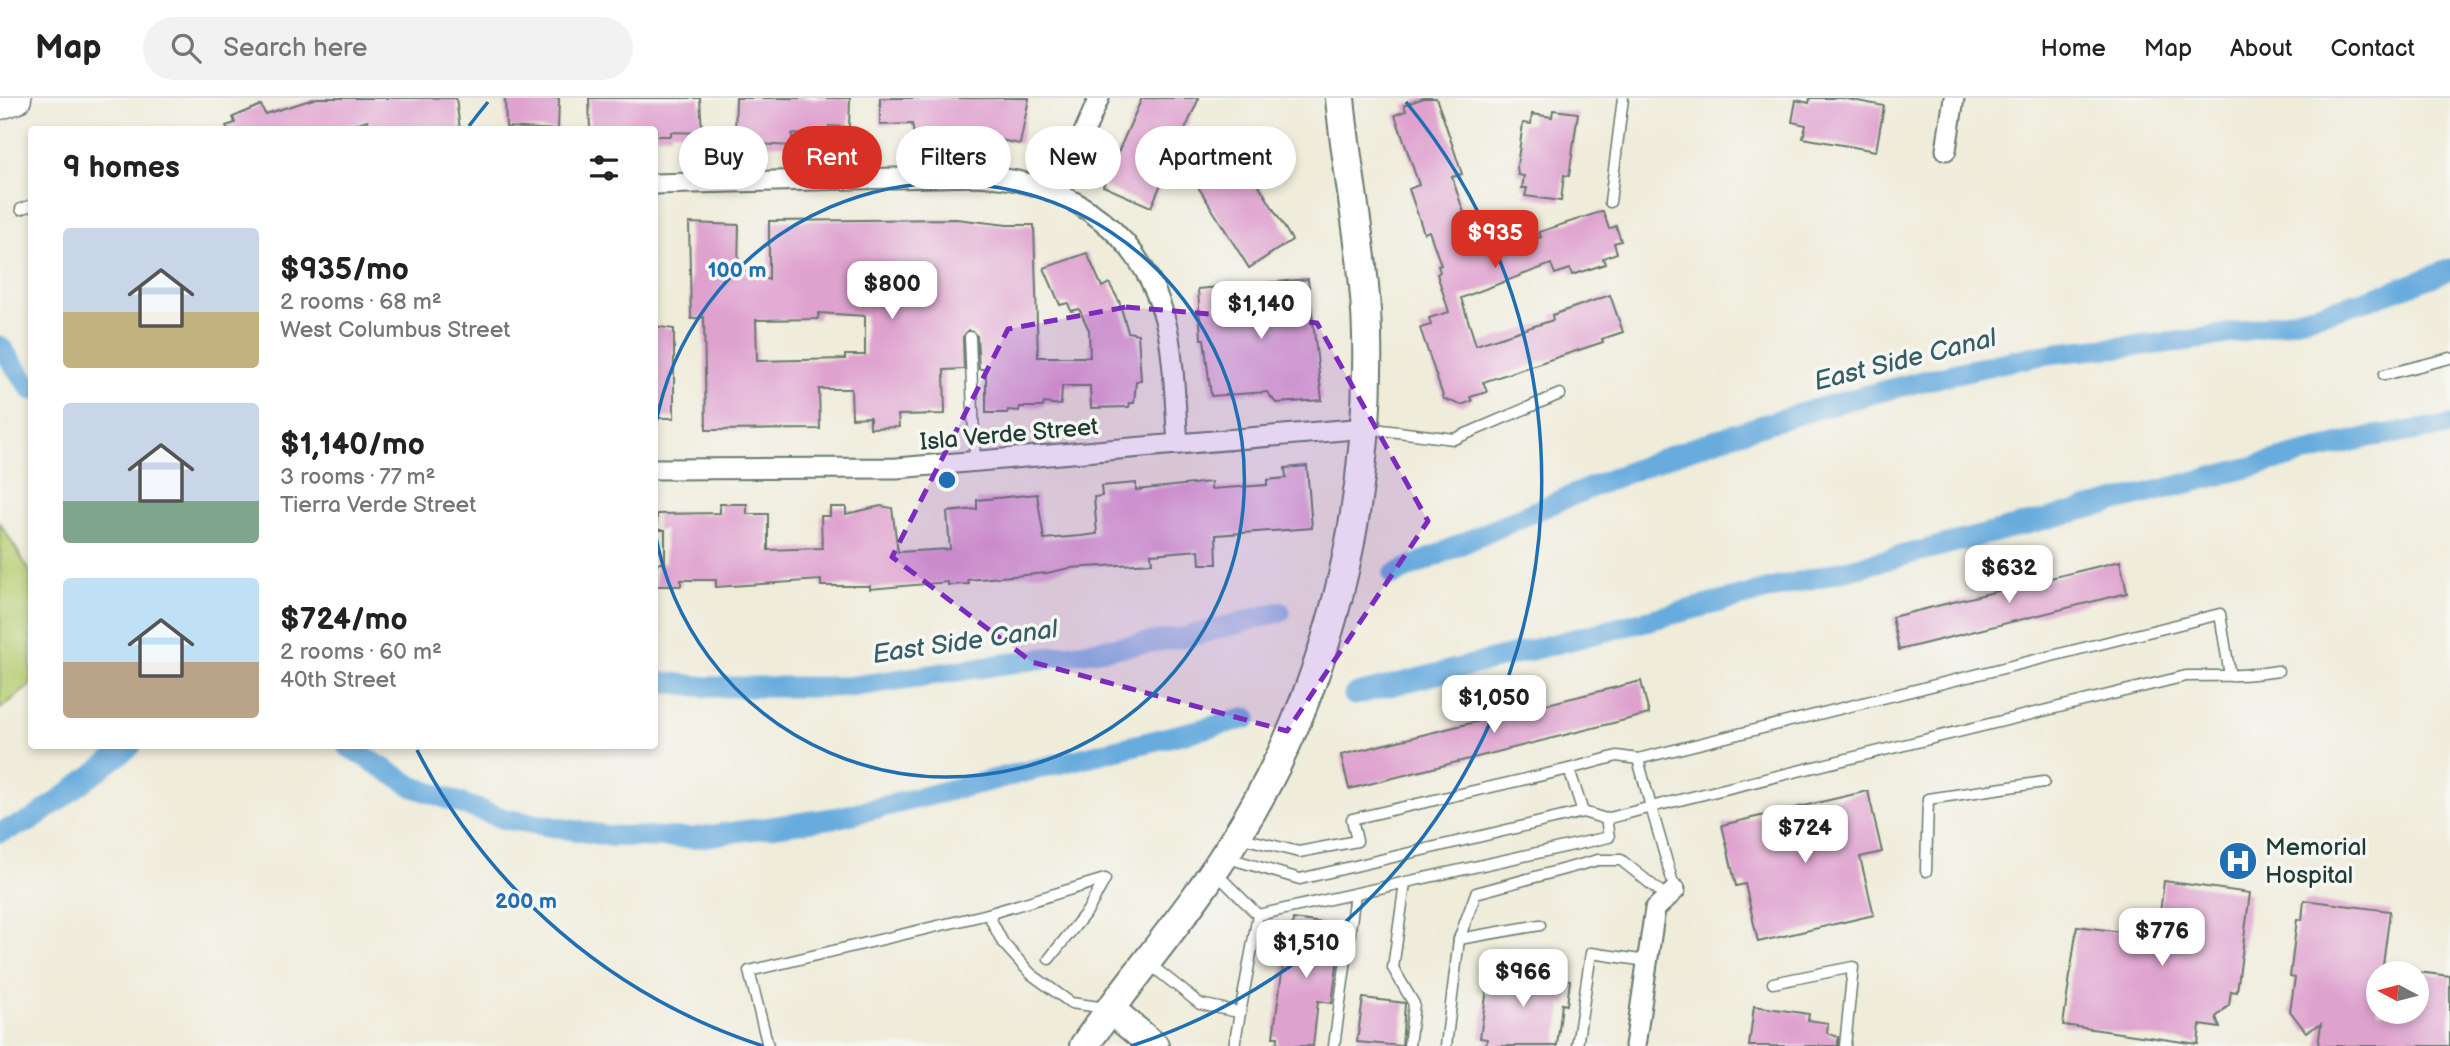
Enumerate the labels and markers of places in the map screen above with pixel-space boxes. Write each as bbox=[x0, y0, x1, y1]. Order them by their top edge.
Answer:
pin: $935 bbox=[1454, 211, 1536, 270]
pin: $800 bbox=[851, 262, 933, 321]
pin: $1,140 bbox=[1204, 282, 1318, 341]
centre of rings bbox=[935, 468, 959, 492]
pin: $632 bbox=[1968, 546, 2050, 605]
pin: $1,050 bbox=[1437, 676, 1551, 735]
pin: $724 bbox=[1764, 806, 1846, 865]
place label: Memorial Hospital bbox=[2265, 833, 2367, 890]
hospital icon: Memorial Hospital bbox=[2217, 840, 2259, 882]
pin: $776 bbox=[2121, 908, 2203, 968]
pin: $1,510 bbox=[1249, 920, 1363, 980]
pin: $966 bbox=[1482, 950, 1564, 1009]

